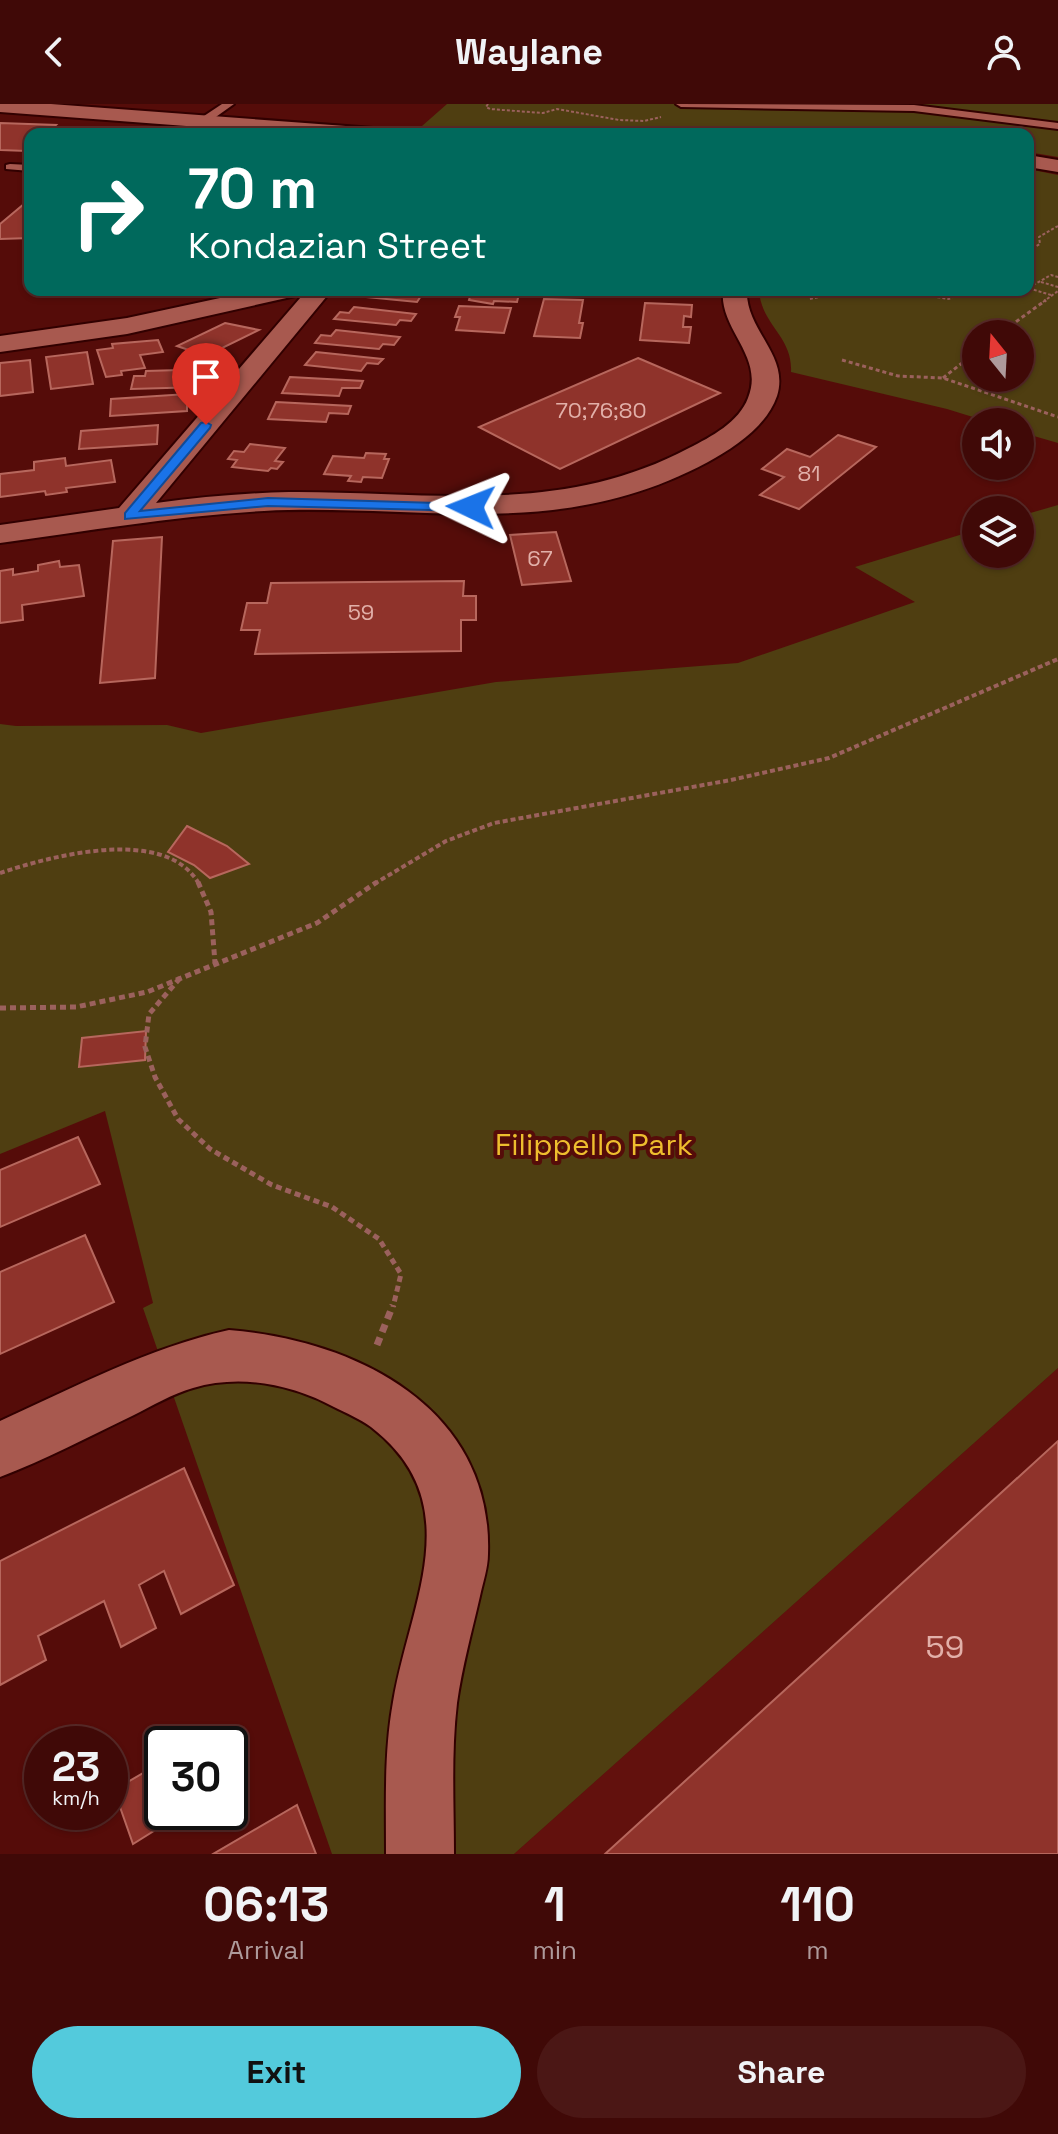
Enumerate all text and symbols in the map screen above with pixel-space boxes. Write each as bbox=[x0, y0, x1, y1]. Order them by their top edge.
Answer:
text: Waylane bbox=[455, 29, 603, 75]
icon: back bbox=[32, 30, 76, 74]
icon: person bbox=[982, 30, 1026, 74]
text: 70 m bbox=[188, 153, 317, 224]
icon: right bbox=[56, 160, 160, 264]
text: Kondazian Street bbox=[188, 223, 487, 269]
north arrow bbox=[962, 320, 1034, 392]
map controls bbox=[962, 320, 1034, 568]
pin bbox=[172, 343, 240, 425]
icon: arrive bbox=[184, 355, 228, 399]
house number: 70;76;80 bbox=[556, 396, 647, 424]
button: sound bbox=[962, 408, 1034, 480]
house number: 81 bbox=[798, 459, 820, 487]
position arrow bbox=[429, 465, 513, 549]
button: layers bbox=[962, 496, 1034, 568]
house number: 67 bbox=[527, 544, 553, 572]
house number: 59 bbox=[348, 598, 374, 626]
park label: Filippello Park bbox=[495, 1125, 693, 1164]
house number: 59 bbox=[926, 1627, 964, 1667]
speed limit sign: 30 bbox=[144, 1726, 248, 1830]
text: 23 bbox=[52, 1742, 100, 1793]
text: km/h bbox=[52, 1785, 100, 1811]
text: 06:13 bbox=[203, 1874, 329, 1935]
text: 1 bbox=[544, 1874, 566, 1935]
text: 110 bbox=[780, 1874, 855, 1935]
text: Arrival bbox=[228, 1933, 305, 1967]
text: min bbox=[532, 1933, 577, 1967]
text: m bbox=[806, 1933, 829, 1967]
button: Exit bbox=[32, 2026, 521, 2118]
button: Share bbox=[537, 2026, 1026, 2118]

